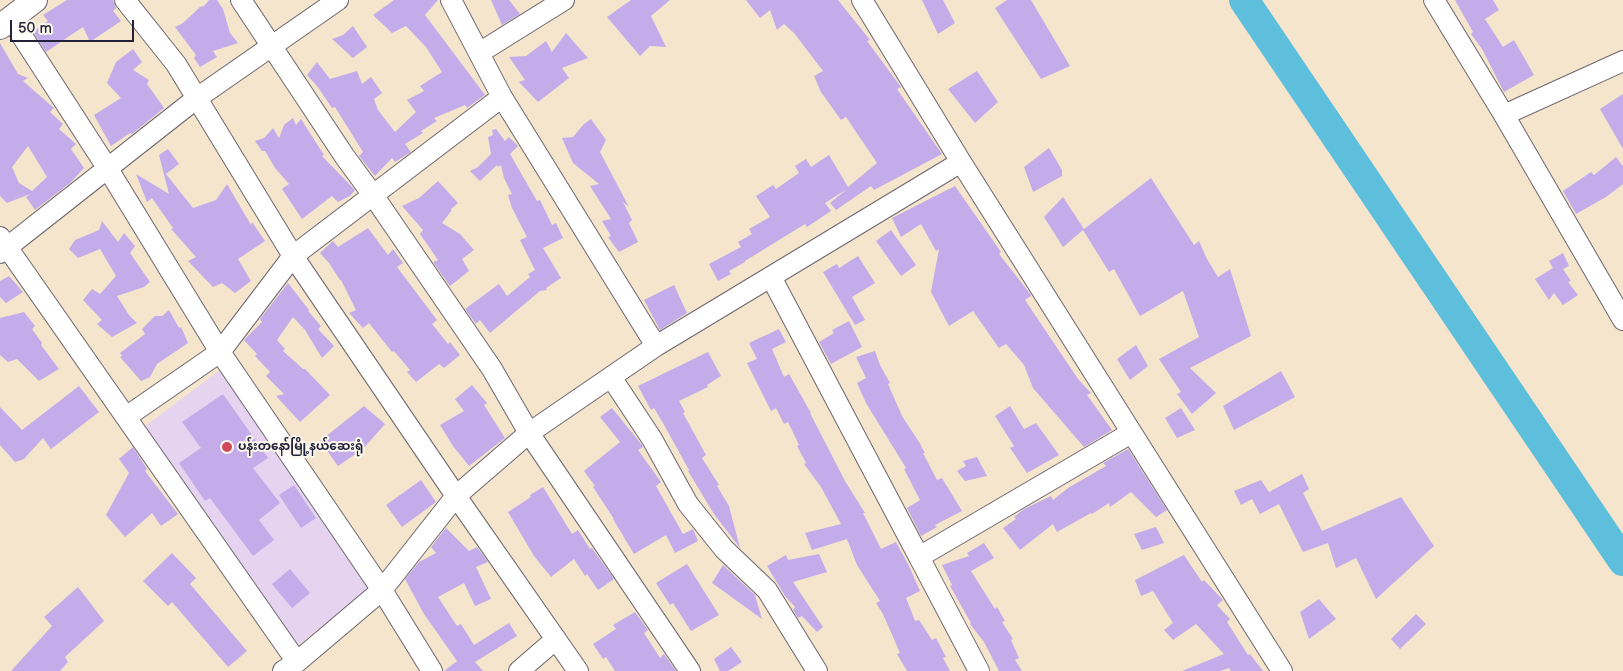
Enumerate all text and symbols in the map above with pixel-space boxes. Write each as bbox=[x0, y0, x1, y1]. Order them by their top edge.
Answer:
scale bar bbox=[12, 10, 136, 42]
text: 50 m bbox=[18, 19, 52, 38]
marker: ပန်းတနော်မြို့နယ်ဆေးရုံ bbox=[220, 440, 234, 454]
place label: ပန်းတနော်မြို့နယ်ဆေးရုံ bbox=[238, 440, 363, 454]

